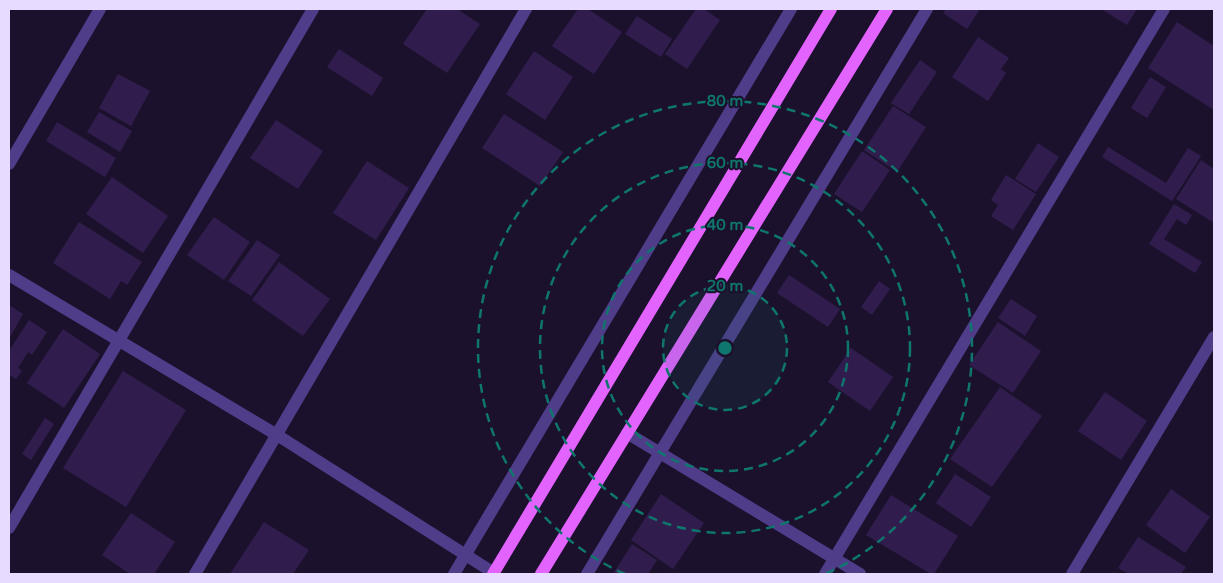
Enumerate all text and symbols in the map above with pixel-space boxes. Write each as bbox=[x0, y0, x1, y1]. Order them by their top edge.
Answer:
text: 80 m bbox=[707, 92, 743, 110]
text: 60 m bbox=[707, 154, 743, 172]
text: 40 m bbox=[707, 216, 743, 234]
text: 20 m bbox=[707, 277, 743, 295]
centre of rings bbox=[716, 339, 734, 357]

